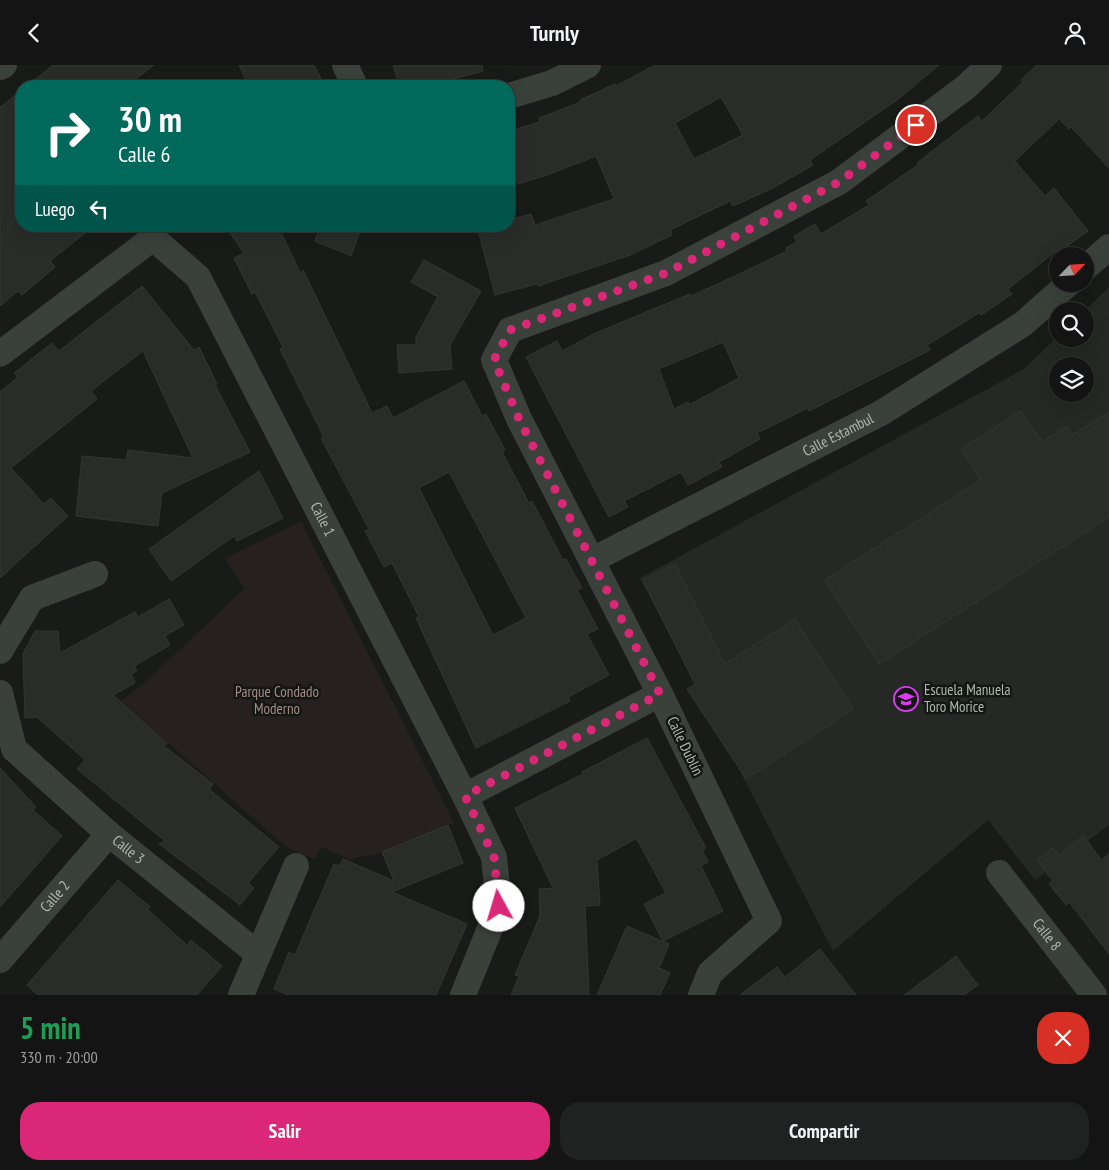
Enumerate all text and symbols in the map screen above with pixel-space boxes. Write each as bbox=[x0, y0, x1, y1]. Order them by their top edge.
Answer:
icon: back bbox=[20, 19, 48, 47]
text: Turnly bbox=[530, 19, 579, 47]
icon: person bbox=[1061, 19, 1089, 47]
text: 30 m bbox=[118, 96, 182, 142]
icon: right bbox=[35, 100, 100, 165]
pin bbox=[895, 104, 937, 146]
icon: arrive bbox=[902, 111, 930, 139]
text: Calle 6 bbox=[118, 140, 171, 168]
icon: left bbox=[85, 195, 113, 223]
text: Luego bbox=[35, 197, 75, 221]
north arrow bbox=[1049, 247, 1094, 293]
map controls bbox=[1049, 247, 1094, 402]
button: search bbox=[1049, 302, 1094, 347]
button: layers bbox=[1049, 357, 1094, 402]
street label: Calle Estambul bbox=[799, 408, 877, 460]
street label: Calle 1 bbox=[306, 499, 340, 539]
place label: Escuela Manuela Toro Morice bbox=[924, 680, 1011, 716]
park label: Parque Condado Moderno bbox=[235, 682, 319, 718]
school or university icon: Escuela Manuela Toro Morice bbox=[893, 686, 919, 712]
street label: Calle Dublín bbox=[663, 713, 708, 778]
street label: Calle 3 bbox=[109, 831, 149, 868]
street label: Calle 2 bbox=[36, 876, 73, 916]
position arrow bbox=[472, 879, 524, 931]
street label: Calle 8 bbox=[1029, 914, 1066, 954]
text: 5 min bbox=[20, 1008, 81, 1047]
button: close bbox=[1037, 1012, 1089, 1064]
text: 330 m · 20:00 bbox=[20, 1047, 98, 1067]
button: Salir bbox=[20, 1102, 550, 1160]
button: Compartir bbox=[560, 1102, 1089, 1160]

